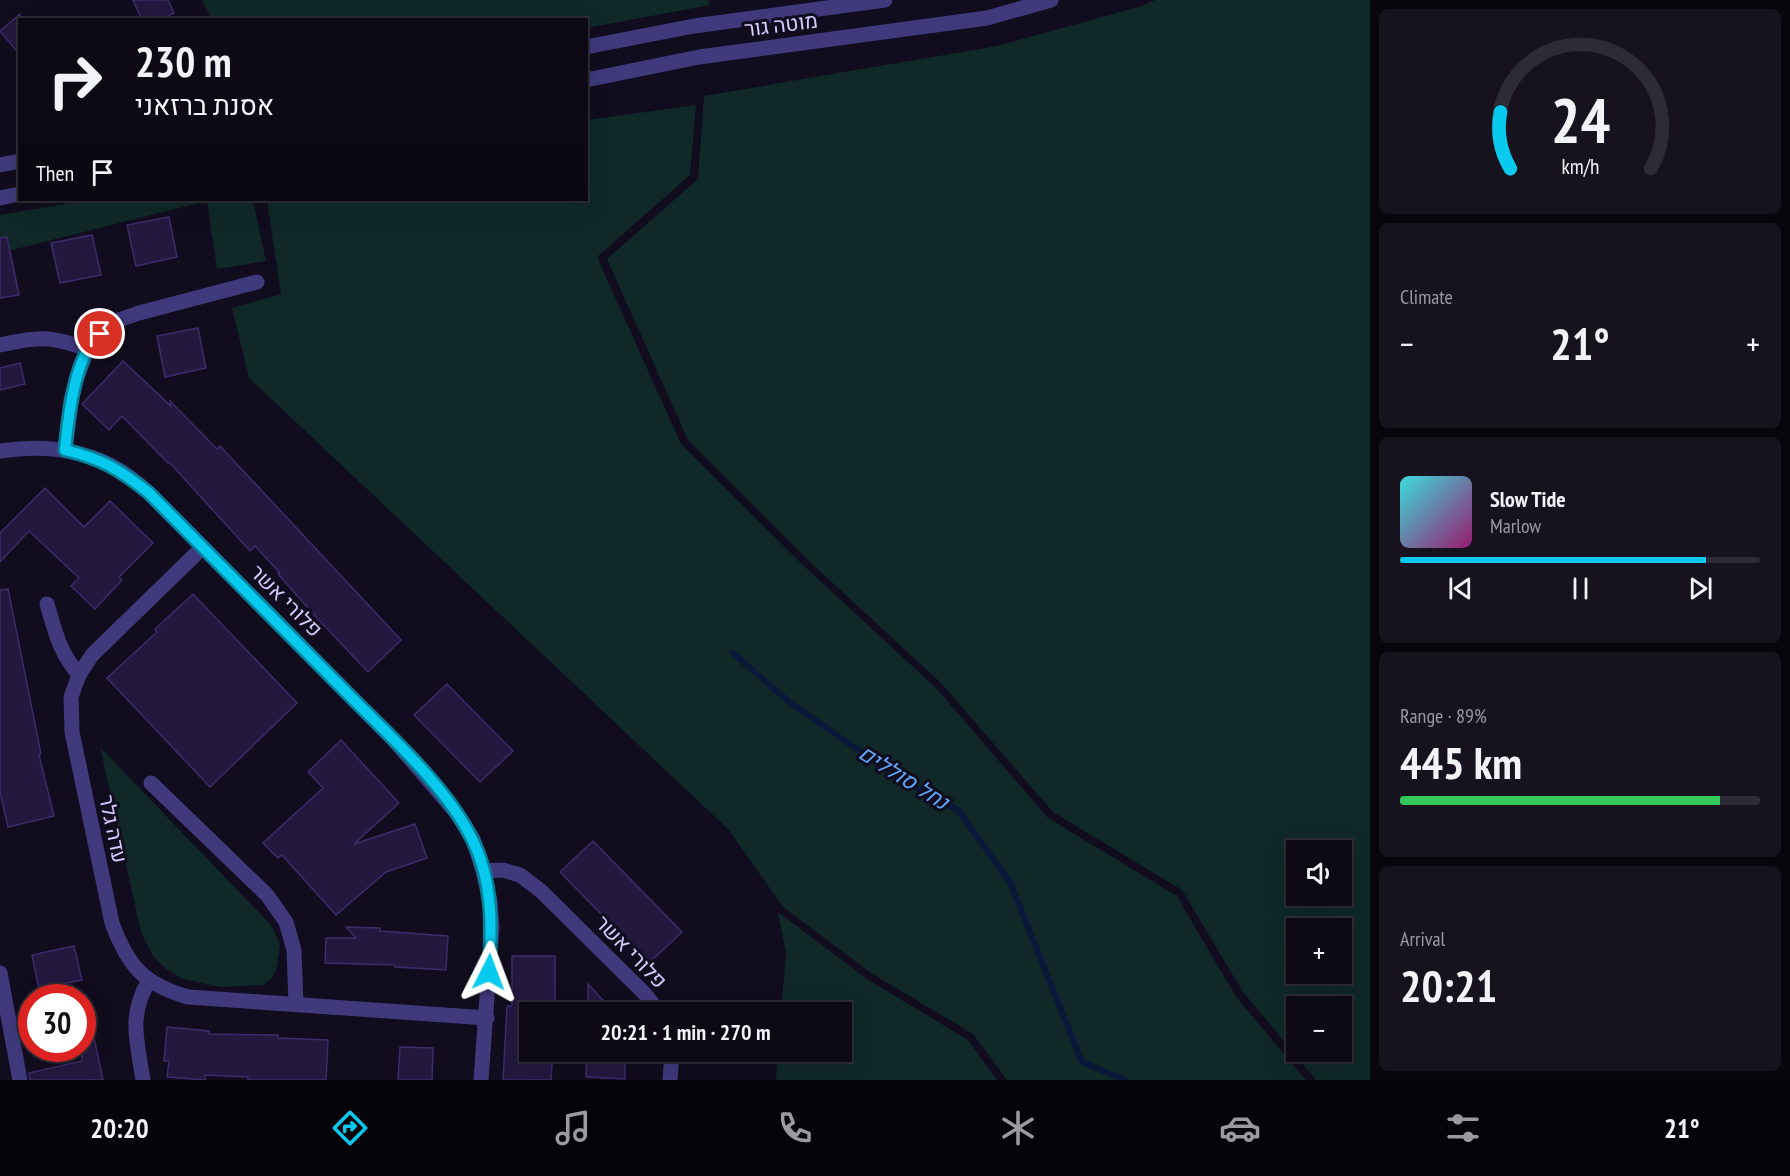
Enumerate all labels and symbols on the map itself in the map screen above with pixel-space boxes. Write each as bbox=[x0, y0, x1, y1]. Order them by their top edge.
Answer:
street label: מוטה גור bbox=[743, 7, 819, 42]
pin bbox=[74, 308, 125, 359]
street label: פלורי אשר bbox=[244, 559, 328, 643]
water label: נחל סוללים bbox=[854, 738, 956, 817]
street label: עדה גלר bbox=[93, 792, 134, 866]
street label: פלורי אשר bbox=[590, 909, 673, 994]
position arrow bbox=[457, 940, 521, 1004]
speed limit sign: 30 bbox=[18, 984, 96, 1062]

